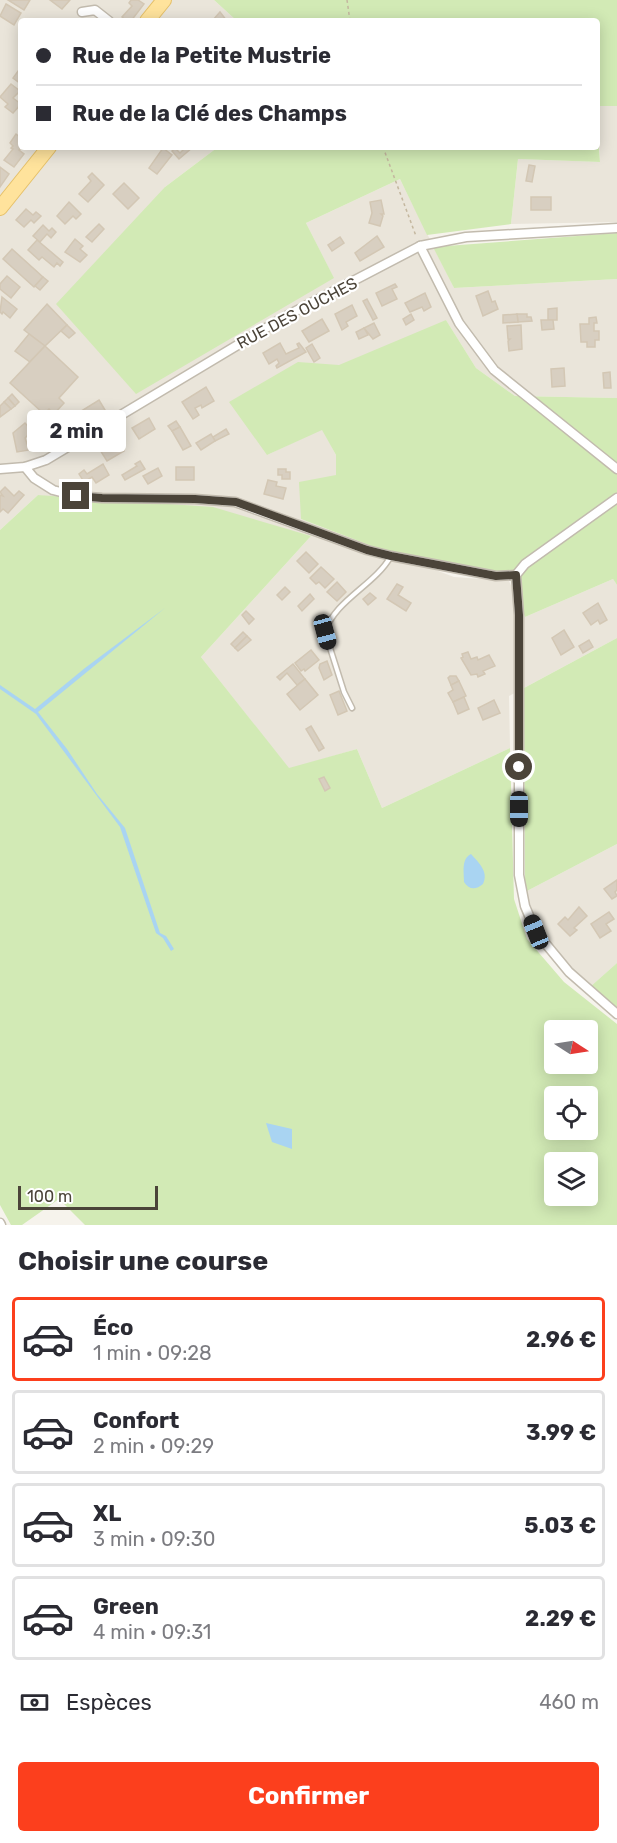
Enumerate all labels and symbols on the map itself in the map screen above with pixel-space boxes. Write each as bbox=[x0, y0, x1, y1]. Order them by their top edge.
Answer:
street label: RUE DES OUCHES bbox=[234, 273, 361, 353]
callout: 2 min bbox=[26, 409, 125, 451]
route end bbox=[62, 482, 89, 509]
car bbox=[312, 612, 338, 652]
route start bbox=[505, 753, 532, 780]
car bbox=[510, 791, 528, 827]
car bbox=[521, 912, 551, 952]
north arrow bbox=[544, 1020, 598, 1074]
scale bar bbox=[18, 1183, 158, 1210]

